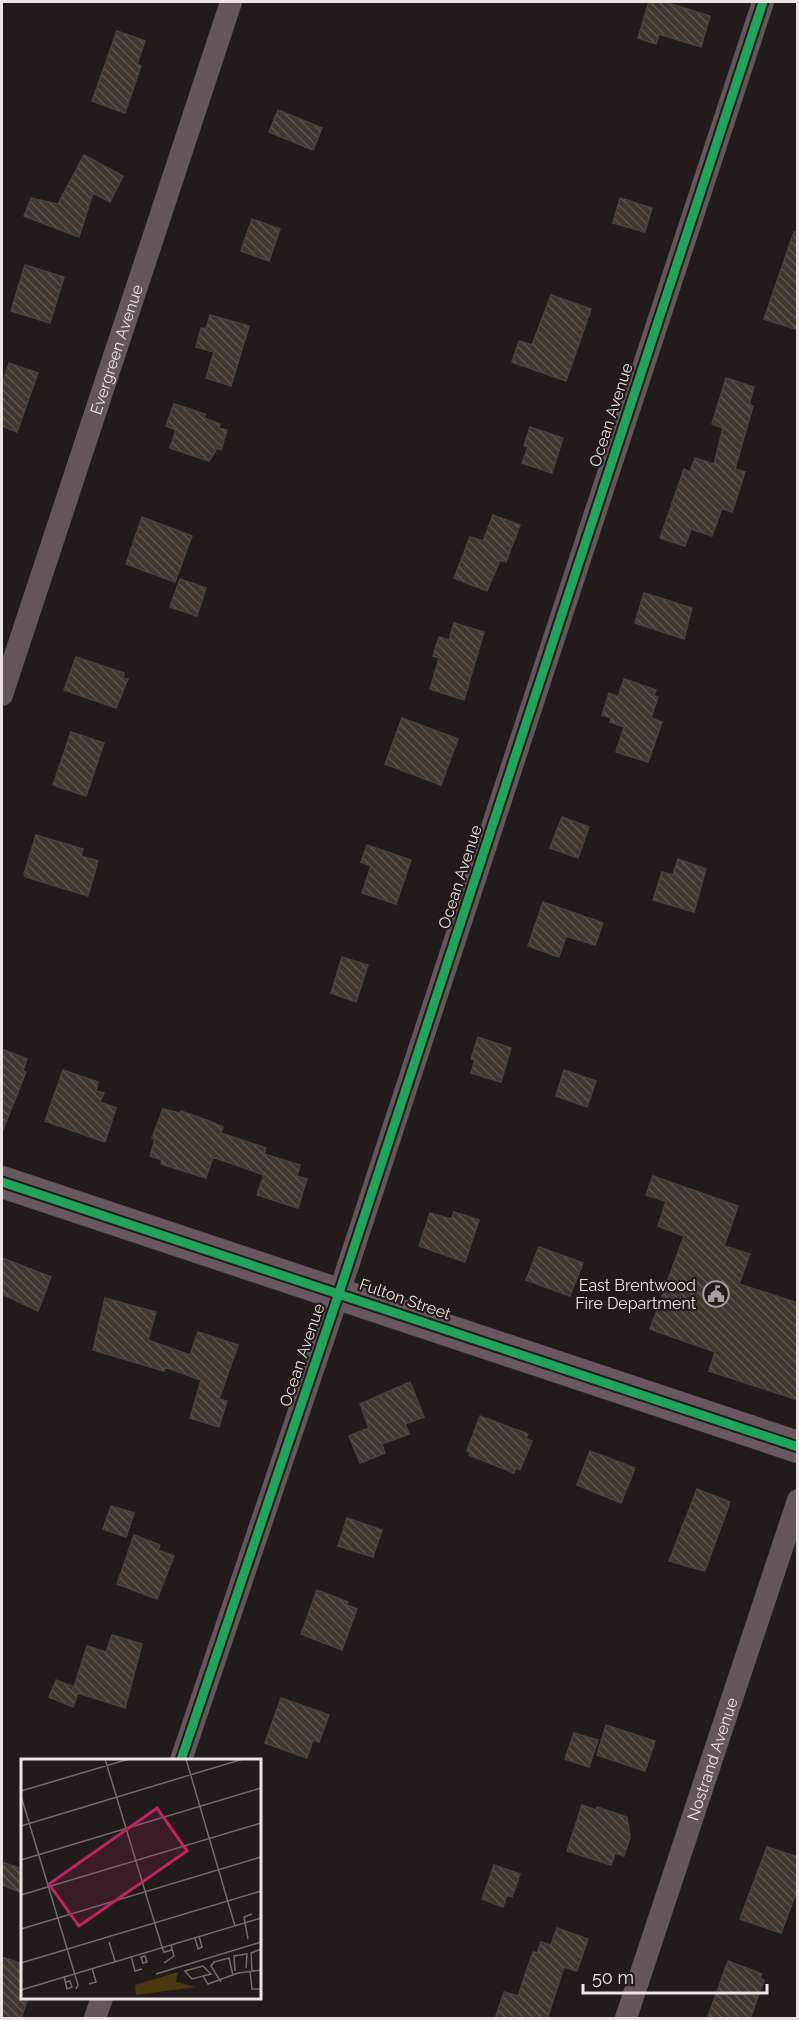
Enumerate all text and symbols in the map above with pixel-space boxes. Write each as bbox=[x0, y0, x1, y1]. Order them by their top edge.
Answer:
street label: Evergreen Avenue bbox=[86, 282, 147, 417]
street label: Ocean Avenue bbox=[585, 361, 637, 469]
street label: Ocean Avenue bbox=[434, 823, 486, 931]
street label: Fulton Street bbox=[357, 1275, 454, 1324]
place label: East Brentwood Fire Department bbox=[575, 1276, 697, 1313]
public building icon: East Brentwood Fire Department bbox=[701, 1279, 731, 1309]
street label: Ocean Avenue bbox=[275, 1301, 329, 1409]
street label: Nostrand Avenue bbox=[683, 1695, 741, 1823]
inset map bbox=[21, 1759, 261, 1999]
scale bar bbox=[583, 1957, 768, 1995]
text: 50 m bbox=[592, 1967, 634, 1988]

